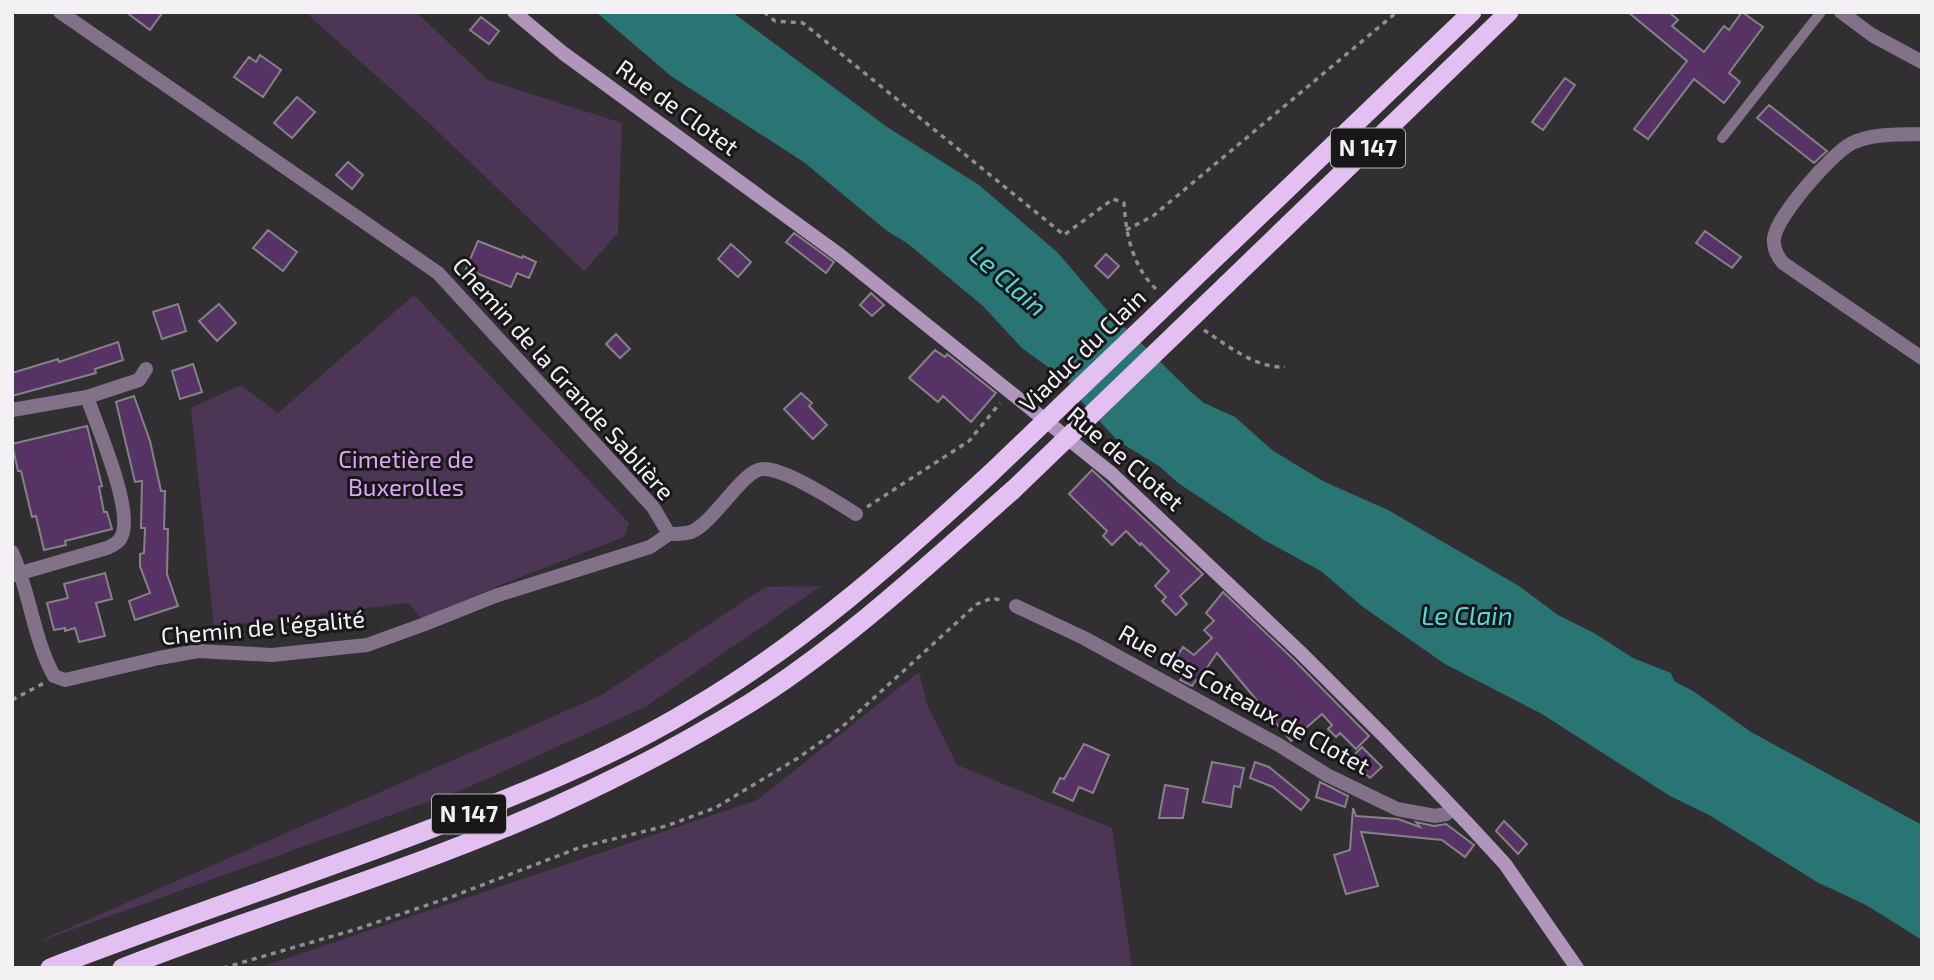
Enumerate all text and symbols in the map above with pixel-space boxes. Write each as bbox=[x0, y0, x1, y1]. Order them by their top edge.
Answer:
street label: Rue de Clotet bbox=[611, 53, 745, 161]
road number: N 147 bbox=[1331, 128, 1405, 168]
water label: Le Clain bbox=[964, 238, 1054, 322]
street label: Chemin de la Grande Sablière bbox=[447, 251, 681, 505]
street label: Viaduc du Clain bbox=[1013, 282, 1151, 418]
street label: Rue de Clotet bbox=[1062, 400, 1190, 516]
park label: Cimetière de Buxerolles bbox=[338, 444, 474, 501]
water label: Le Clain bbox=[1421, 599, 1513, 630]
street label: Chemin de l'égalité bbox=[160, 603, 366, 650]
street label: Rue des Coteaux de Clotet bbox=[1114, 617, 1375, 780]
road number: N 147 bbox=[432, 794, 506, 834]

